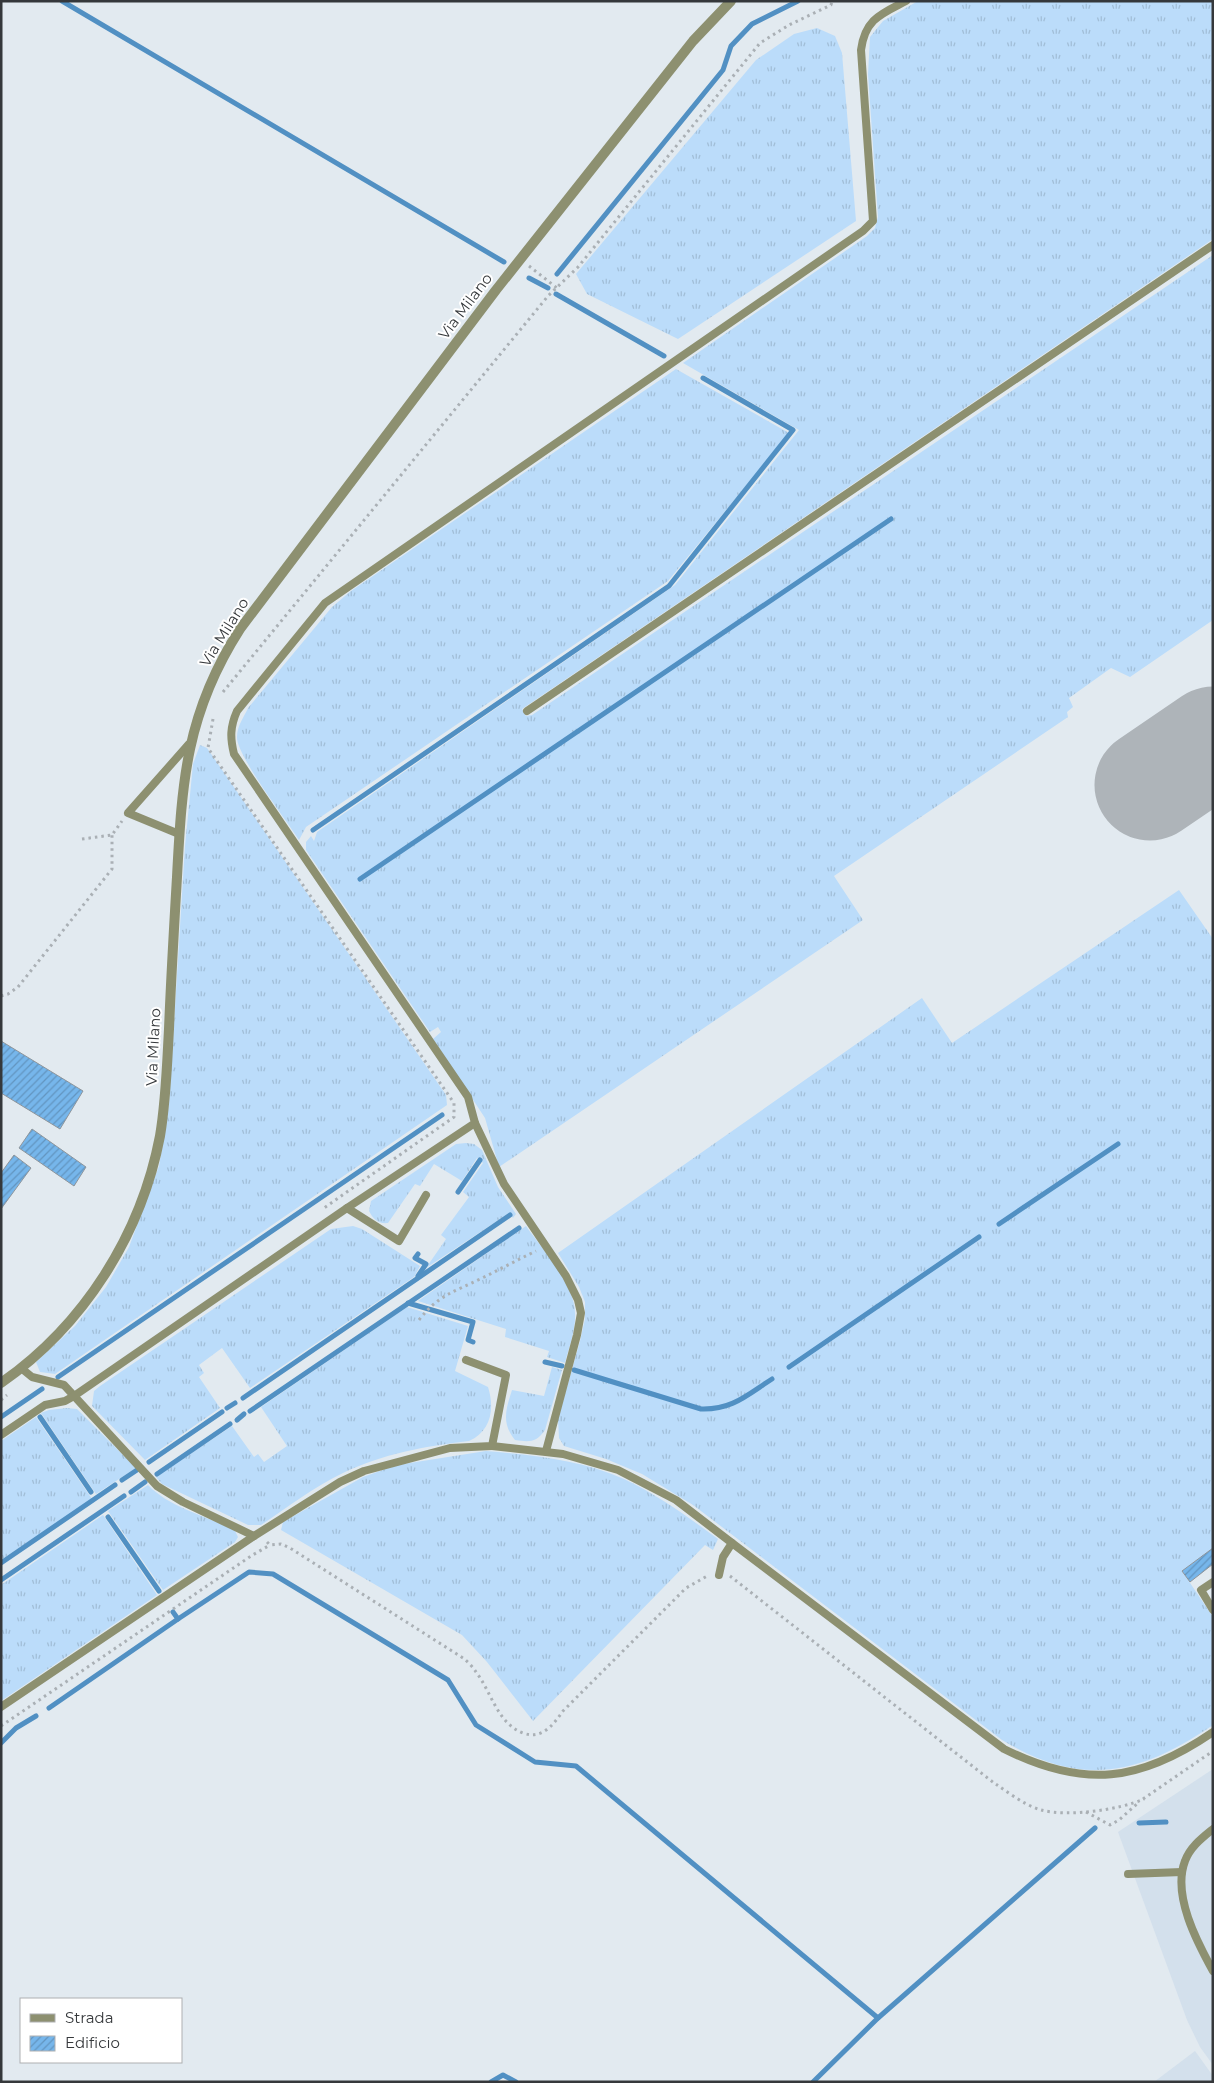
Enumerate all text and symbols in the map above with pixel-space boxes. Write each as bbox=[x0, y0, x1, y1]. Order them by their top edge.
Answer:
street label: Via Milano bbox=[434, 269, 496, 343]
street label: Via Milano bbox=[195, 594, 253, 670]
street label: Via Milano bbox=[141, 1008, 165, 1086]
legend bbox=[20, 1998, 182, 2063]
text: Strada bbox=[65, 2008, 114, 2027]
text: Edificio bbox=[65, 2033, 120, 2052]

